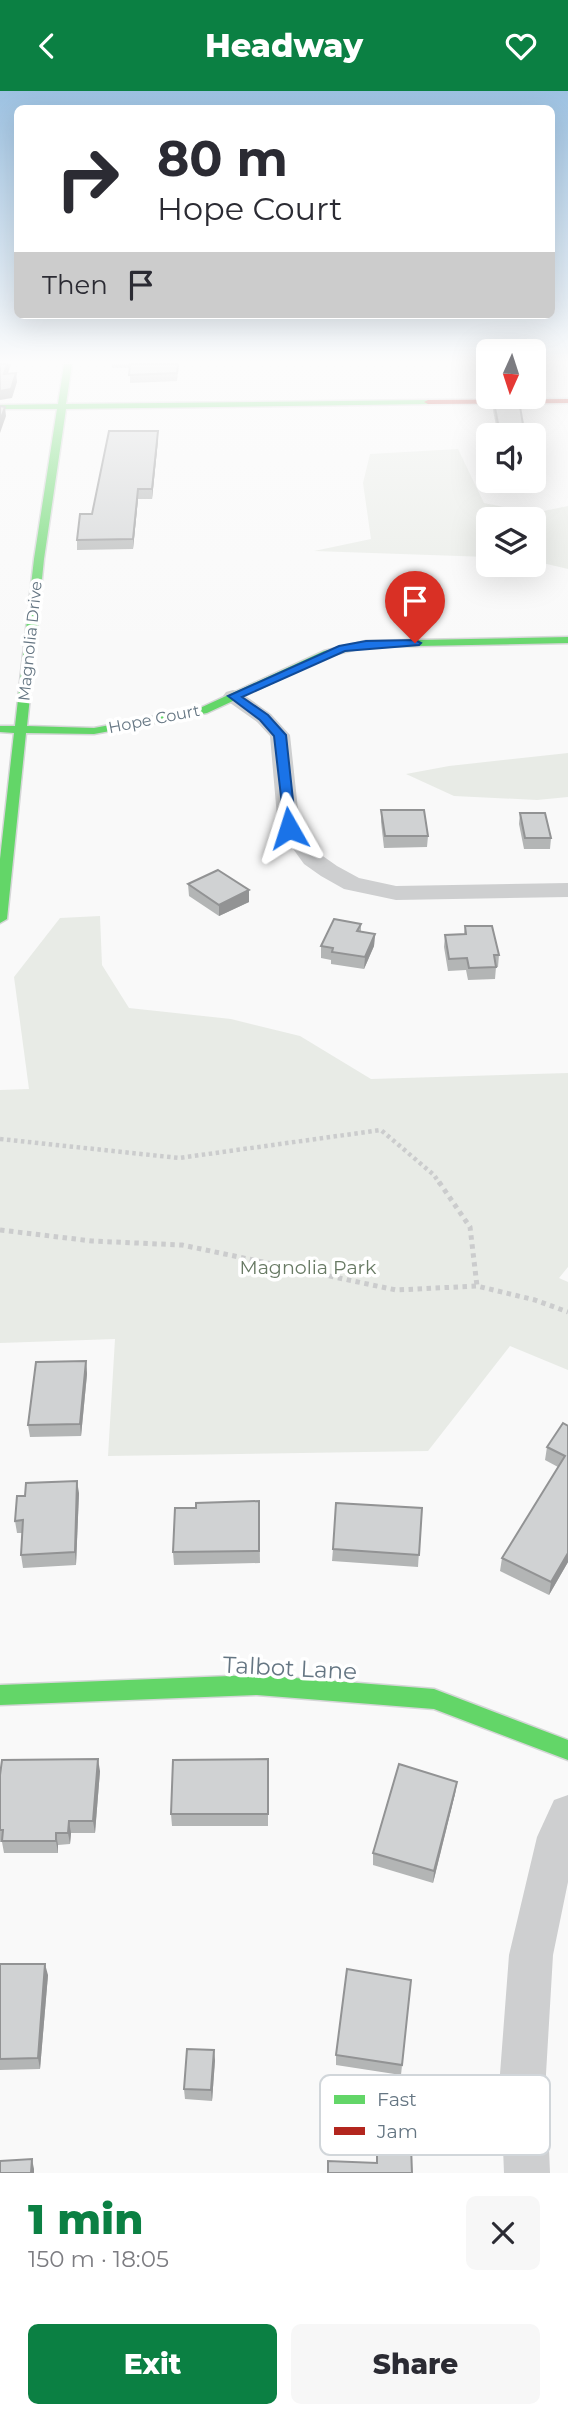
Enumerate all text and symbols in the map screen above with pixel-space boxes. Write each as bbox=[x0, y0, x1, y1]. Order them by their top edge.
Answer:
text: Headway bbox=[205, 26, 363, 65]
icon: back bbox=[28, 27, 66, 65]
icon: heart bbox=[502, 27, 540, 65]
text: 80 m bbox=[157, 129, 288, 188]
icon: right bbox=[42, 133, 133, 224]
text: Hope Court bbox=[157, 189, 342, 228]
icon: arrive bbox=[122, 266, 160, 304]
text: Then bbox=[42, 269, 108, 301]
north arrow bbox=[476, 339, 546, 409]
map controls bbox=[476, 339, 546, 577]
button: sound bbox=[476, 423, 546, 493]
button: layers bbox=[476, 507, 546, 577]
pin bbox=[385, 571, 445, 643]
street label: Magnolia Drive bbox=[14, 580, 46, 702]
icon: arrive bbox=[396, 582, 434, 620]
street label: Hope Court bbox=[107, 701, 202, 737]
position arrow bbox=[252, 791, 326, 865]
park label: Magnolia Park bbox=[240, 1256, 377, 1279]
street label: Talbot Lane bbox=[222, 1651, 358, 1685]
legend bbox=[320, 2075, 550, 2155]
text: Fast bbox=[377, 2088, 417, 2111]
text: Jam bbox=[376, 2120, 418, 2143]
text: 1 min bbox=[28, 2193, 144, 2245]
button: close bbox=[466, 2196, 540, 2270]
text: 150 m · 18:05 bbox=[28, 2245, 169, 2273]
button: Exit bbox=[28, 2324, 277, 2404]
button: Share bbox=[291, 2324, 540, 2404]

